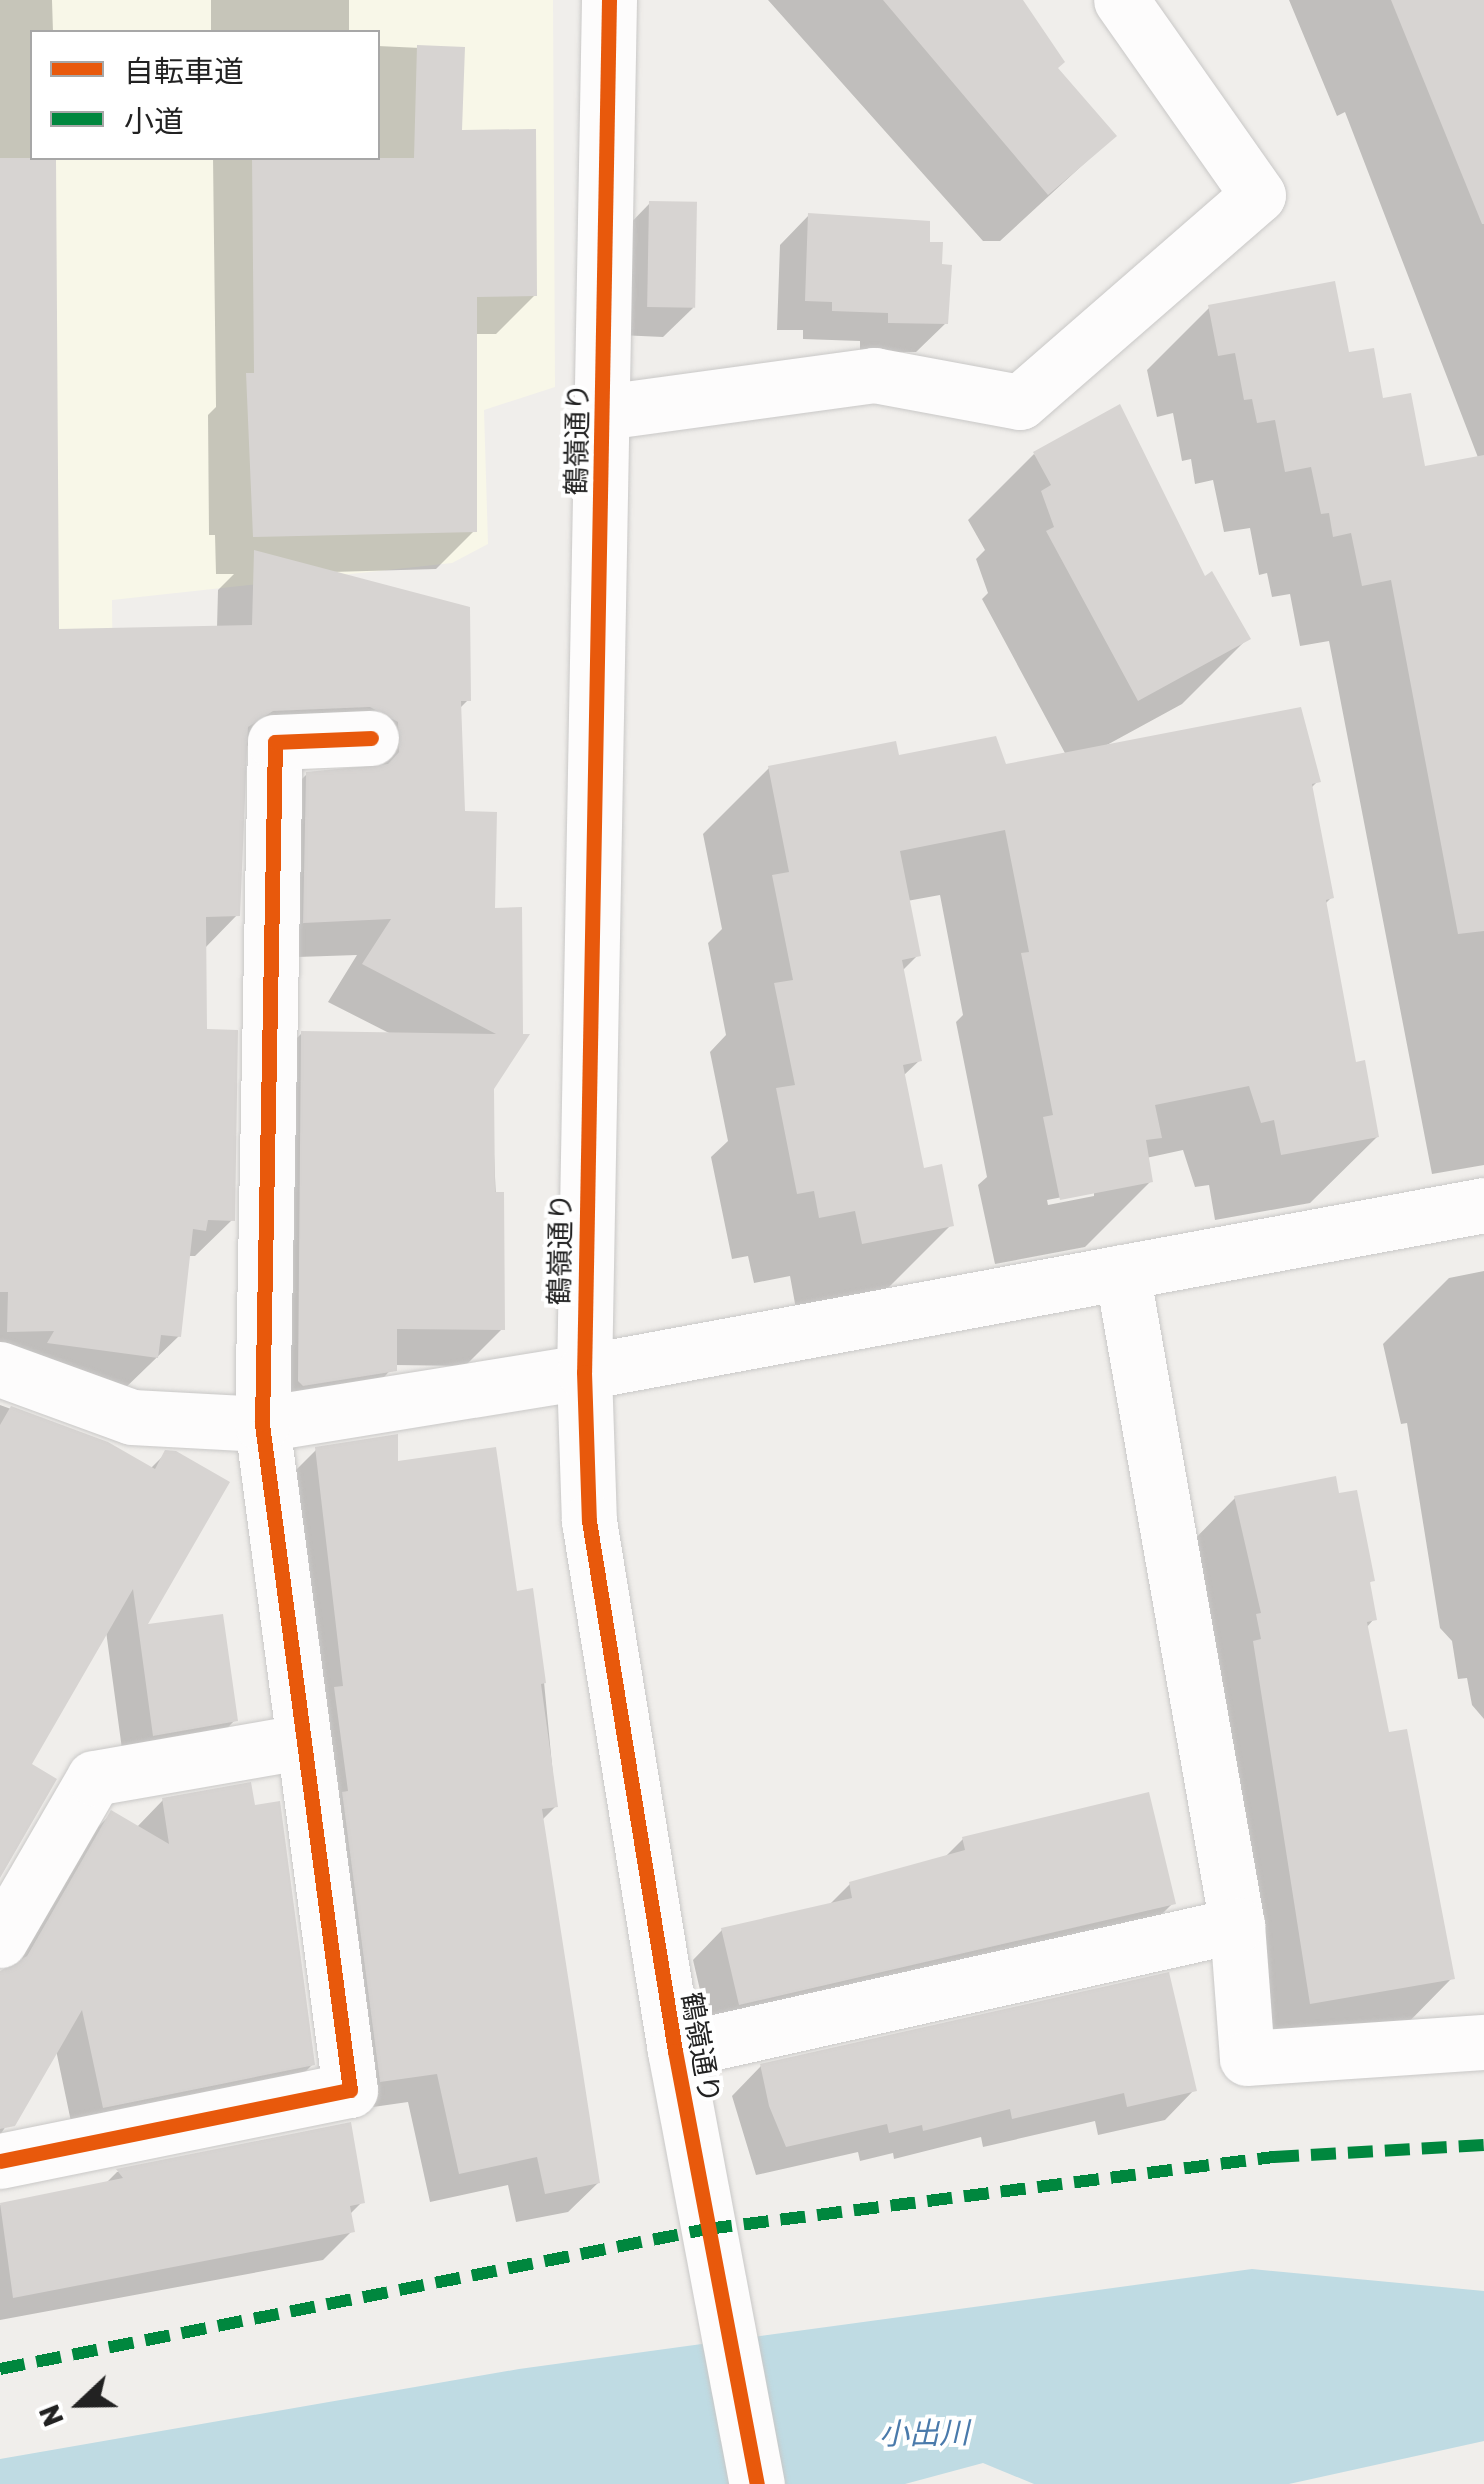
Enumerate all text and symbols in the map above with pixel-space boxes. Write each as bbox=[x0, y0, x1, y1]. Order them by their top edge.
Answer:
legend bbox=[30, 30, 380, 160]
text: 自転車道 bbox=[124, 54, 244, 90]
text: 小道 bbox=[124, 104, 184, 140]
street label: 鶴嶺通り bbox=[560, 383, 596, 495]
street label: 鶴嶺通り bbox=[543, 1193, 579, 1305]
street label: 鶴嶺通り bbox=[674, 1990, 726, 2106]
north arrow bbox=[30, 2354, 130, 2454]
text: N bbox=[33, 2400, 71, 2431]
water label: 小出川 bbox=[879, 2415, 969, 2453]

